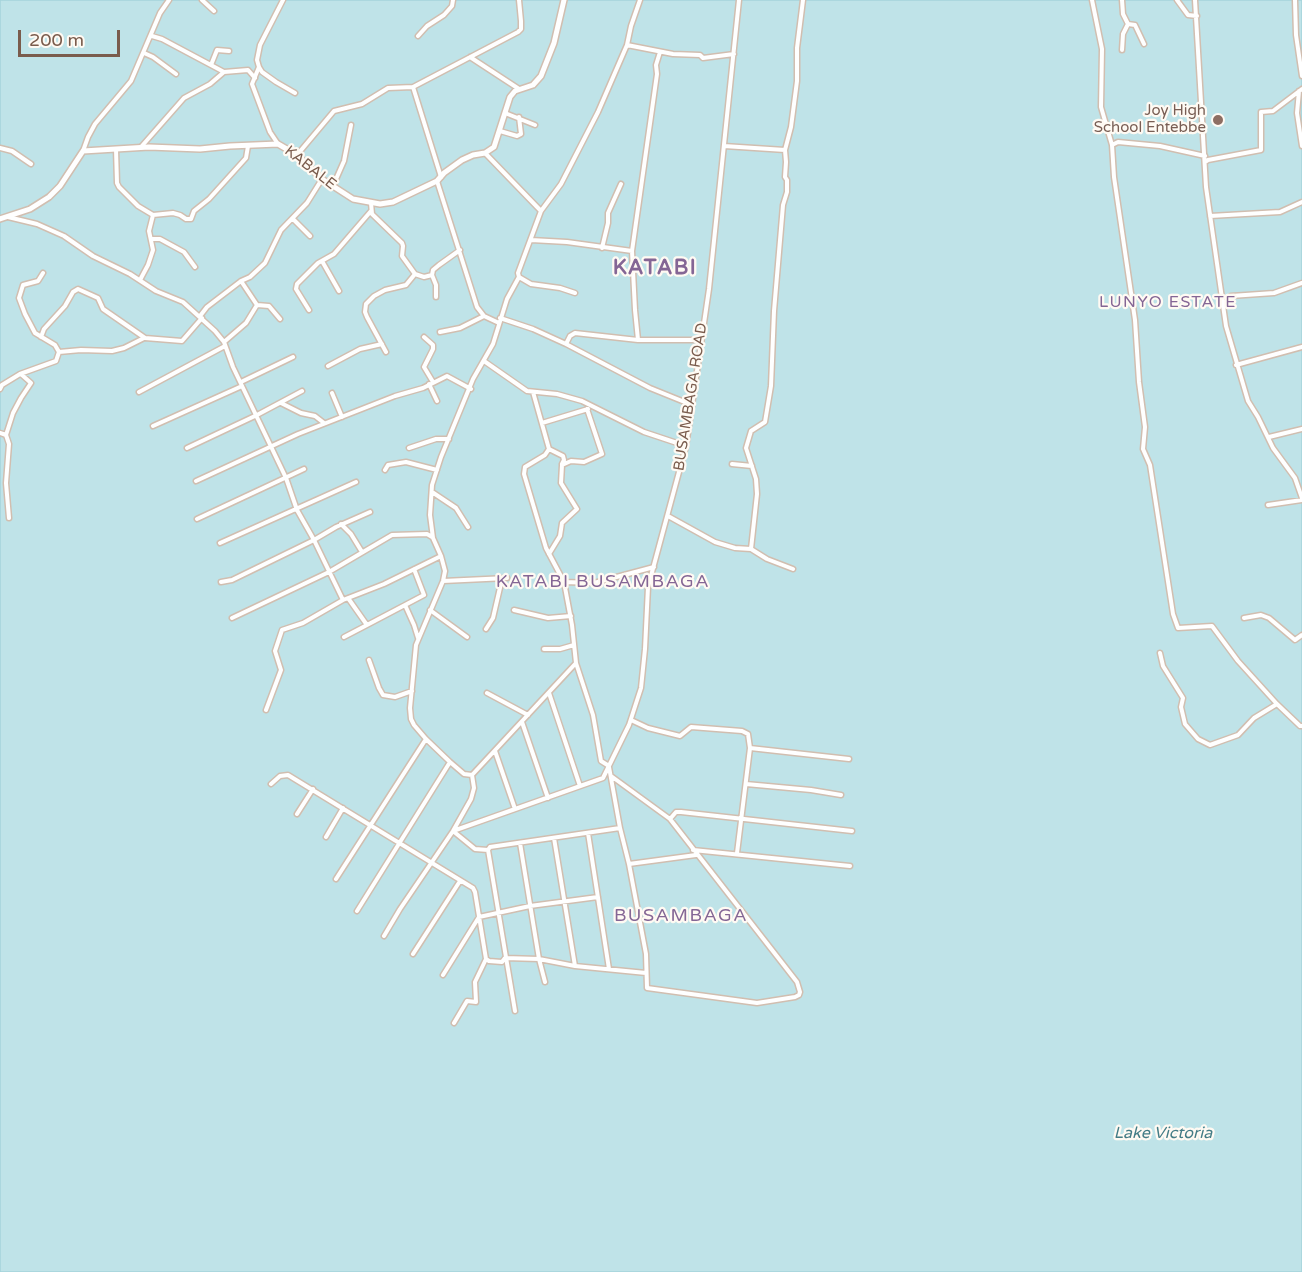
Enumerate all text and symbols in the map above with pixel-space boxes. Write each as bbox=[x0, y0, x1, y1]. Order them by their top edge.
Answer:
scale bar bbox=[21, 18, 123, 56]
text: 200 m bbox=[29, 29, 84, 51]
place label: Joy High School Entebbe bbox=[1094, 102, 1206, 137]
marker: Joy High School Entebbe bbox=[1211, 113, 1225, 127]
street label: KABALE bbox=[281, 142, 339, 194]
district label: KATABI bbox=[613, 255, 697, 281]
district label: LUNYO ESTATE bbox=[1099, 293, 1237, 313]
street label: BUSAMBAGA ROAD bbox=[670, 322, 712, 472]
district label: KATABI BUSAMBAGA bbox=[496, 571, 710, 593]
district label: BUSAMBAGA bbox=[614, 905, 748, 927]
water label: Lake Victoria bbox=[1114, 1124, 1212, 1144]

